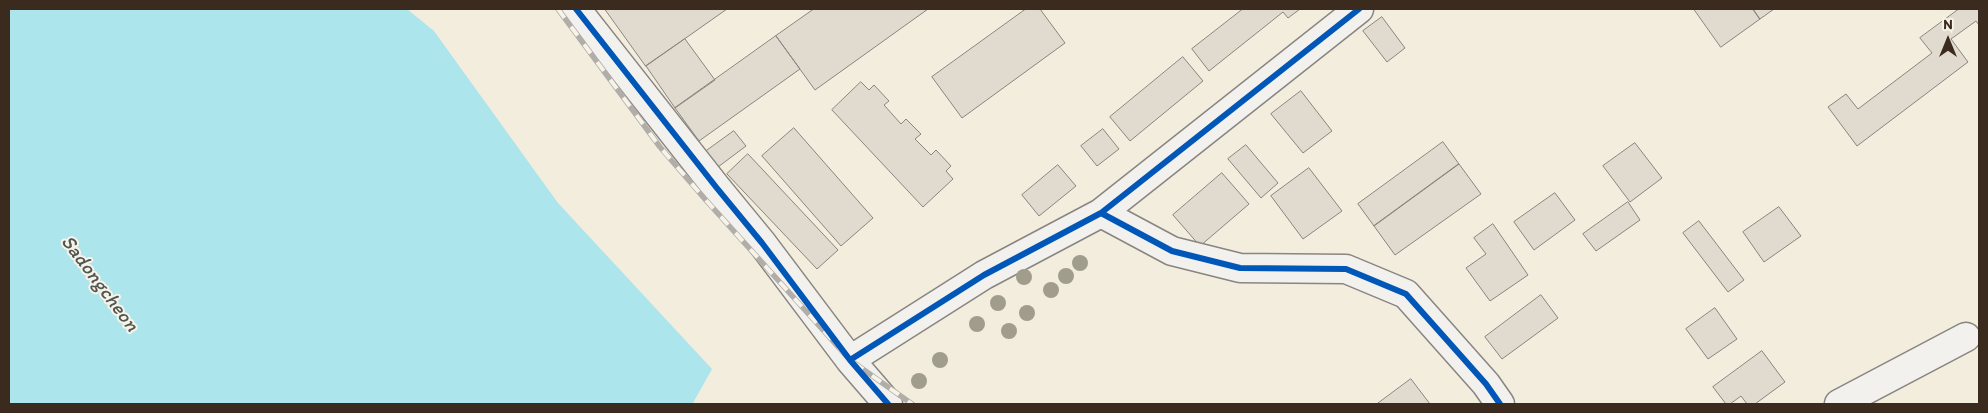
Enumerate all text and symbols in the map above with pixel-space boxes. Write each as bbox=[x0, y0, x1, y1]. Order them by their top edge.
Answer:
north arrow bbox=[1923, 15, 1973, 65]
text: N bbox=[1943, 16, 1953, 33]
water label: Sadongcheon bbox=[55, 231, 143, 337]

